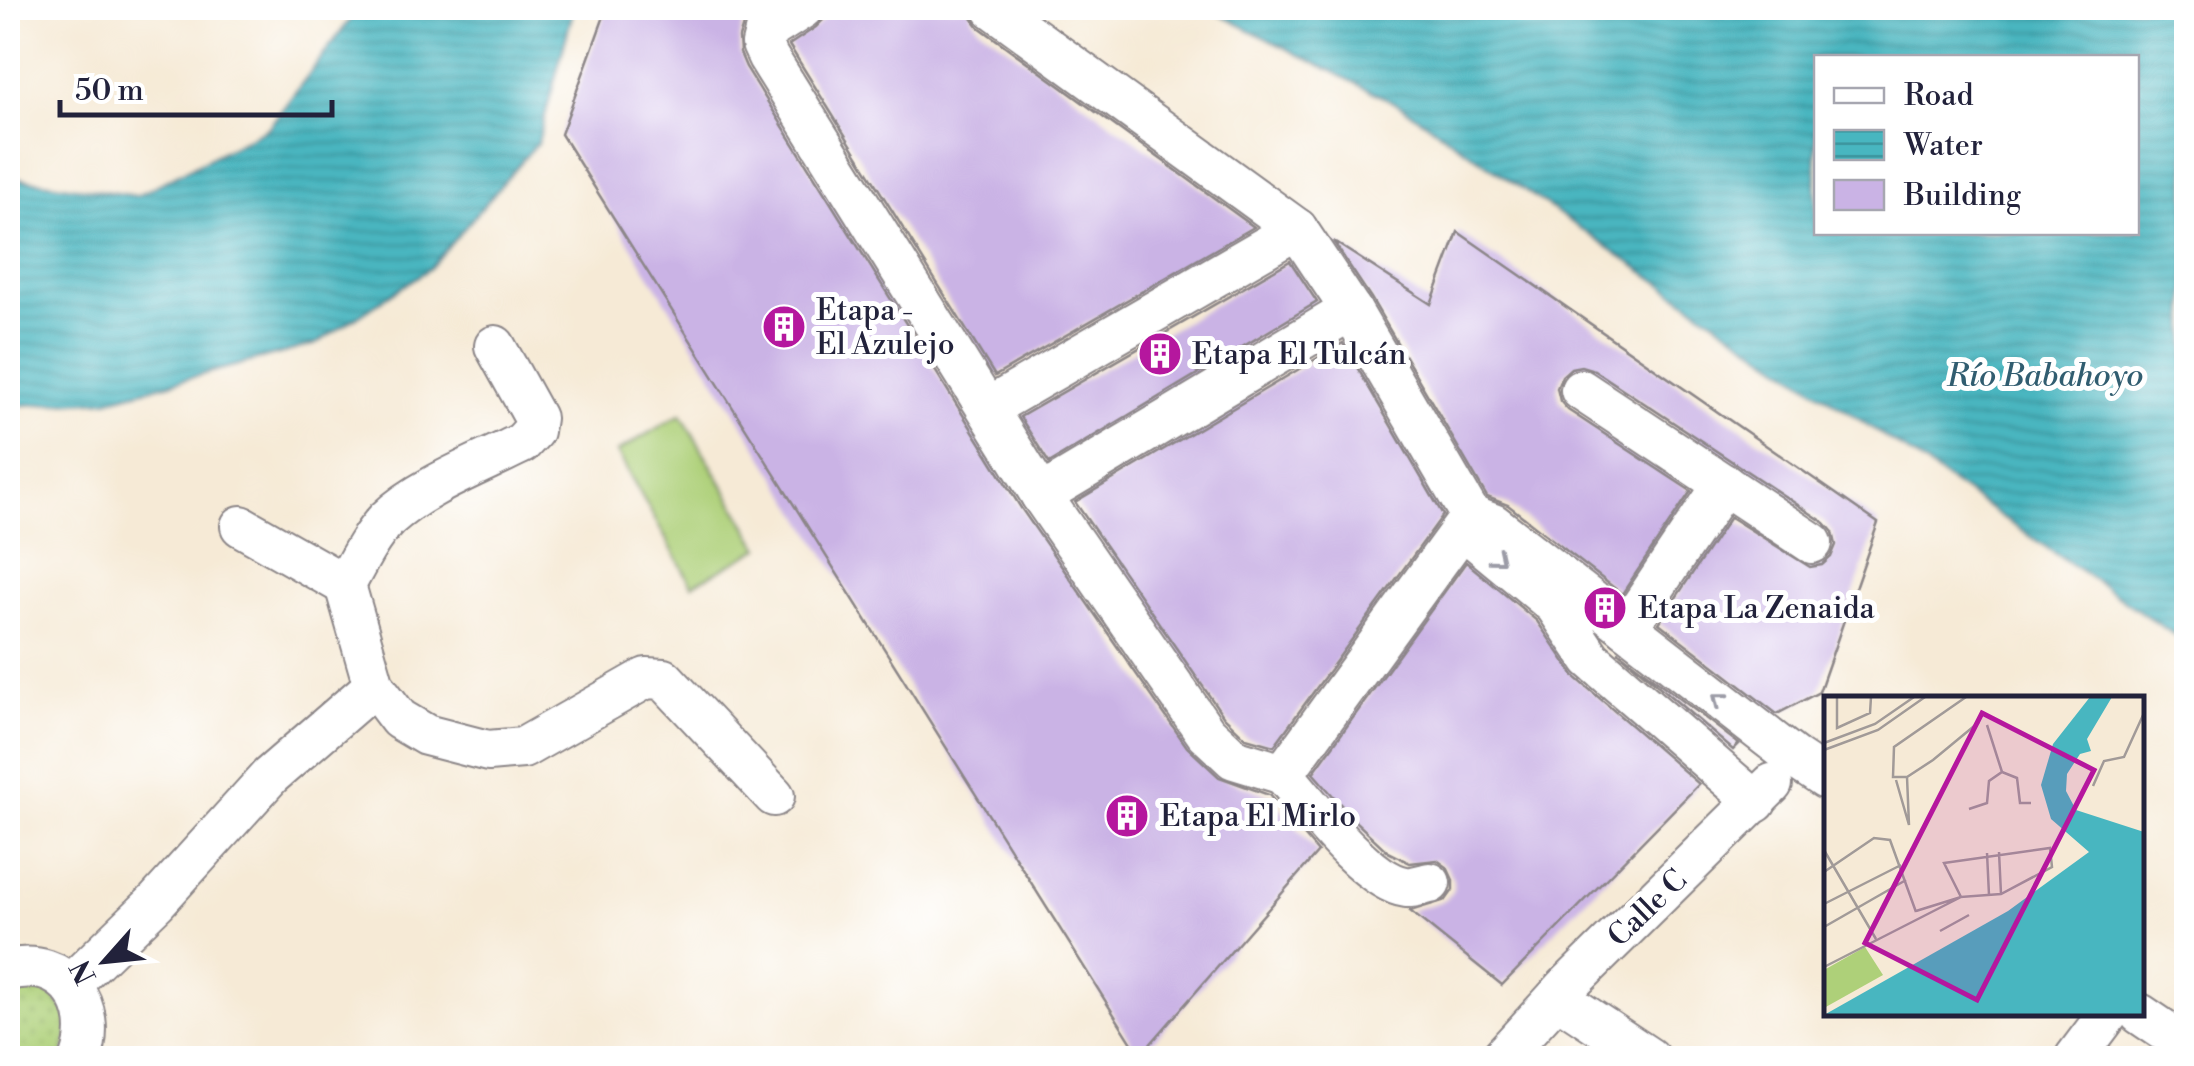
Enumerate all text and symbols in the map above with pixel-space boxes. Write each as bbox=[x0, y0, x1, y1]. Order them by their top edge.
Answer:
scale bar bbox=[60, 55, 332, 117]
legend bbox=[1814, 55, 2139, 235]
text: 50 m bbox=[75, 72, 144, 110]
text: Road bbox=[1904, 77, 1974, 115]
text: Water bbox=[1903, 127, 1983, 165]
text: Building bbox=[1903, 177, 2022, 215]
place label: Etapa - El Azulejo bbox=[816, 292, 955, 364]
building icon: Etapa - El Azulejo bbox=[761, 304, 807, 350]
building icon: Etapa El Tulcán bbox=[1137, 331, 1183, 377]
place label: Etapa El Tulcán bbox=[1192, 336, 1406, 374]
water label: Río Babahoyo bbox=[1946, 356, 2143, 396]
one-way arrow bbox=[1486, 546, 1504, 564]
building icon: Etapa La Zenaida bbox=[1582, 585, 1628, 631]
place label: Etapa La Zenaida bbox=[1638, 590, 1876, 628]
one-way arrow bbox=[1712, 693, 1730, 711]
inset map bbox=[1824, 696, 2144, 1016]
building icon: Etapa El Mirlo bbox=[1104, 793, 1150, 839]
place label: Etapa El Mirlo bbox=[1160, 798, 1356, 836]
street label: Calle C bbox=[1600, 862, 1695, 956]
north arrow bbox=[55, 911, 155, 1011]
text: N bbox=[63, 954, 105, 989]

